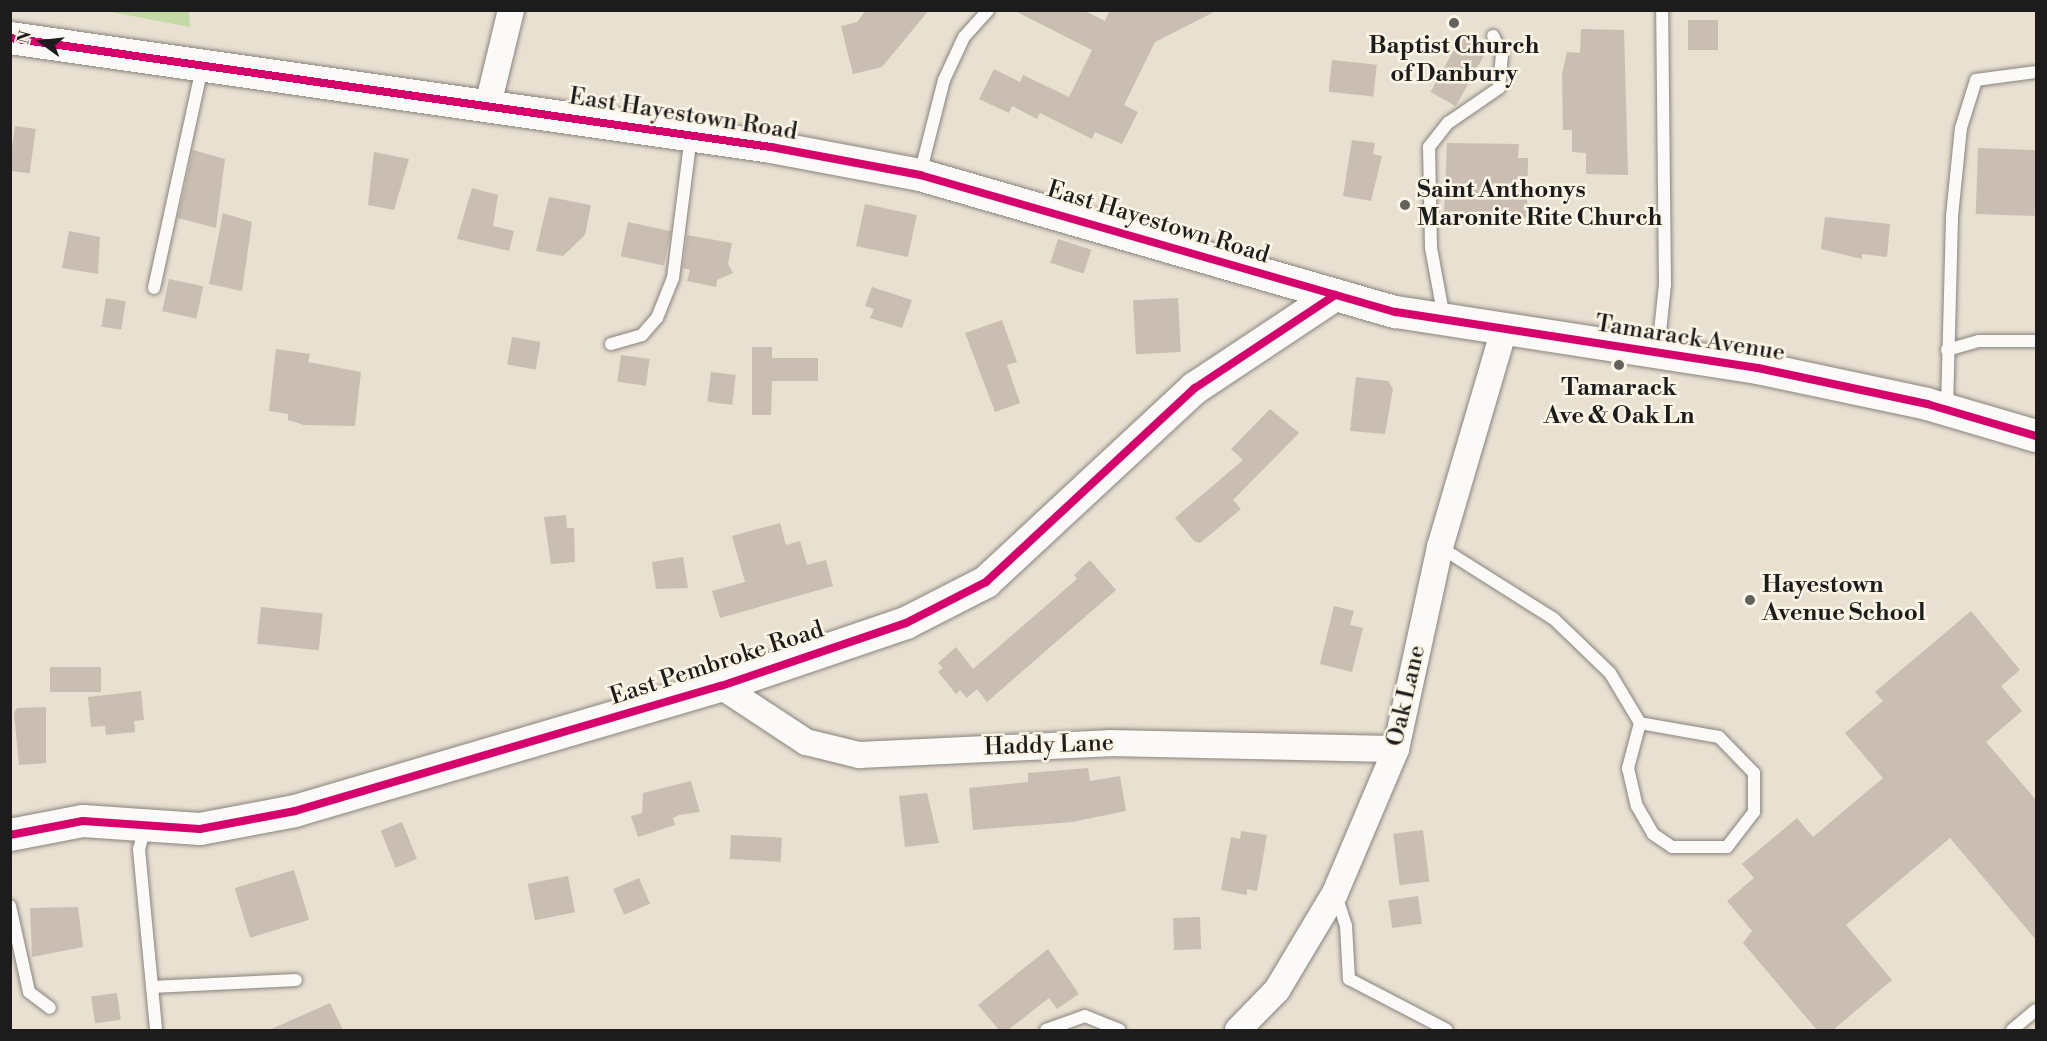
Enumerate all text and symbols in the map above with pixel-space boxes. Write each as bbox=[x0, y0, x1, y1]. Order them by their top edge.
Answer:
north arrow bbox=[12, 12, 72, 72]
marker: Baptist Church of Danbury bbox=[1447, 16, 1461, 30]
text: N bbox=[13, 29, 36, 46]
place label: Baptist Church of Danbury bbox=[1369, 33, 1539, 89]
street label: East Hayestown Road bbox=[567, 83, 799, 147]
street label: East Hayestown Road bbox=[1043, 175, 1273, 271]
place label: Saint Anthonys Maronite Rite Church bbox=[1417, 177, 1662, 233]
marker: Saint Anthonys Maronite Rite Church bbox=[1398, 198, 1412, 212]
street label: Tamarack Avenue bbox=[1593, 310, 1787, 368]
marker: Tamarack Ave & Oak Ln bbox=[1612, 358, 1626, 372]
place label: Tamarack Ave & Oak Ln bbox=[1544, 375, 1694, 431]
place label: Hayestown Avenue School bbox=[1762, 572, 1926, 628]
marker: Hayestown Avenue School bbox=[1743, 593, 1757, 607]
street label: East Pembroke Road bbox=[606, 616, 828, 712]
street label: Oak Lane bbox=[1381, 643, 1433, 749]
street label: Haddy Lane bbox=[984, 729, 1114, 763]

